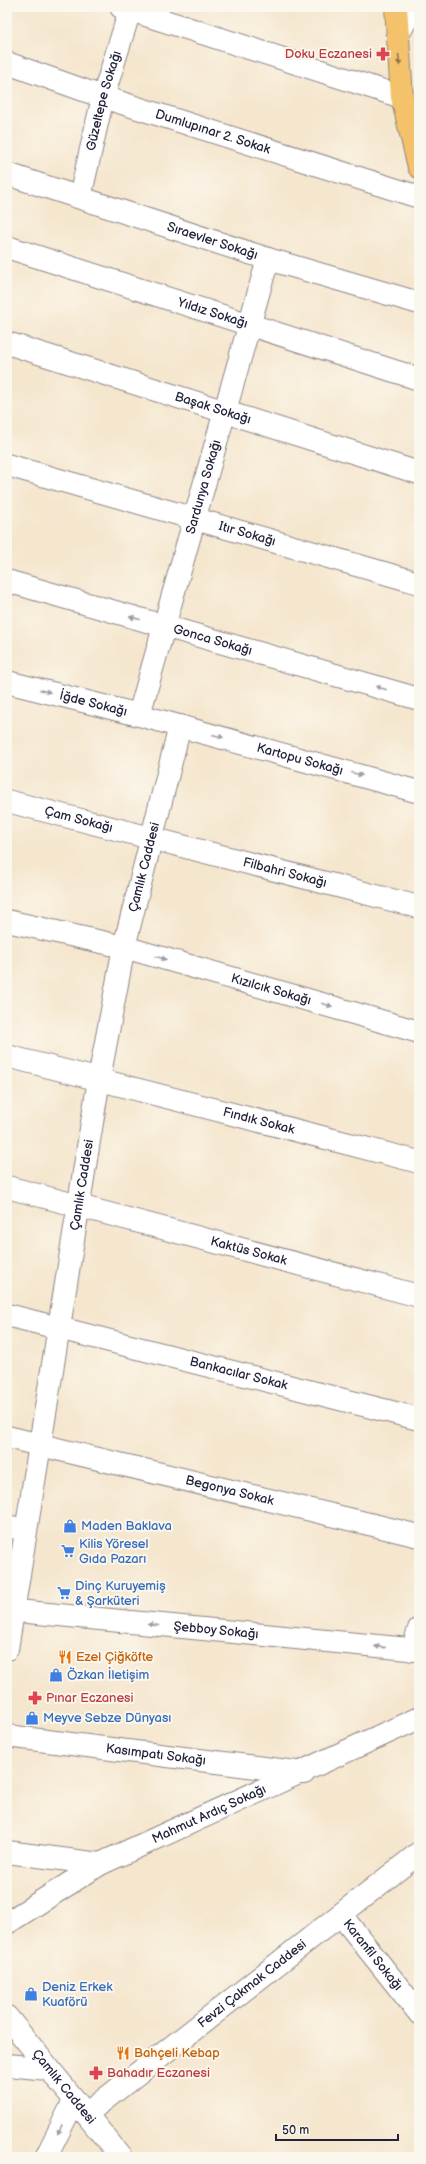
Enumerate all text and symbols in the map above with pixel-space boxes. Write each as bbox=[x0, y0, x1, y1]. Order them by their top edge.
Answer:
place label: Doku Eczanesi bbox=[285, 46, 372, 62]
pharmacy icon: Doku Eczanesi bbox=[375, 46, 391, 62]
street label: Güzeltepe Sokağı bbox=[83, 49, 125, 153]
one-way arrow bbox=[396, 54, 402, 66]
street label: Dumlupınar 2. Sokak bbox=[153, 106, 273, 158]
street label: Sıraevler Sokağı bbox=[165, 219, 260, 263]
street label: Yıldız Sokağı bbox=[175, 294, 250, 332]
street label: Başak Sokağı bbox=[173, 388, 253, 428]
street label: Sardunya Sokağı bbox=[183, 438, 224, 536]
street label: Itır Sokağı bbox=[217, 518, 278, 550]
one-way arrow bbox=[129, 615, 141, 621]
street label: Gonca Sokağı bbox=[171, 621, 254, 659]
one-way arrow bbox=[375, 685, 387, 691]
street label: İğde Sokağı bbox=[58, 687, 129, 720]
one-way arrow bbox=[39, 689, 51, 695]
one-way arrow bbox=[212, 734, 224, 740]
street label: Kartopu Sokağı bbox=[255, 740, 345, 779]
one-way arrow bbox=[351, 772, 363, 778]
street label: Çam Sokağı bbox=[43, 803, 115, 836]
street label: Çamlık Caddesi bbox=[125, 821, 163, 914]
street label: Filbahri Sokağı bbox=[241, 854, 329, 891]
one-way arrow bbox=[155, 955, 167, 961]
street label: Kızılcık Sokağı bbox=[229, 970, 313, 1009]
one-way arrow bbox=[321, 1002, 333, 1008]
street label: Fındık Sokak bbox=[221, 1104, 297, 1138]
street label: Çamlık Caddesi bbox=[67, 1138, 97, 1232]
street label: Kaktüs Sokak bbox=[209, 1233, 289, 1269]
street label: Bankacılar Sokak bbox=[188, 1353, 290, 1394]
street label: Begonya Sokak bbox=[184, 1472, 276, 1509]
shop icon: Maden Baklava bbox=[62, 1518, 78, 1534]
place label: Maden Baklava bbox=[81, 1518, 172, 1534]
place label: Kilis Yöresel Gıda Pazarı bbox=[79, 1536, 149, 1567]
supermarket icon: Kilis Yöresel Gıda Pazarı bbox=[60, 1543, 76, 1559]
place label: Dinç Kuruyemiş & Şarküteri bbox=[75, 1578, 166, 1609]
supermarket icon: Dinç Kuruyemiş & Şarküteri bbox=[56, 1585, 72, 1601]
street label: Şebboy Sokağı bbox=[173, 1618, 259, 1642]
one-way arrow bbox=[147, 1621, 159, 1628]
one-way arrow bbox=[374, 1644, 386, 1650]
restaurant icon: Ezel Çiğköfte bbox=[57, 1649, 73, 1665]
place label: Ezel Çiğköfte bbox=[76, 1649, 154, 1665]
shop icon: Özkan İletişim bbox=[48, 1667, 64, 1683]
place label: Özkan İletişim bbox=[67, 1667, 150, 1683]
pharmacy icon: Pınar Eczanesi bbox=[27, 1690, 43, 1706]
place label: Pınar Eczanesi bbox=[46, 1690, 134, 1706]
shop icon: Meyve Sebze Dünyası bbox=[24, 1710, 40, 1726]
place label: Meyve Sebze Dünyası bbox=[43, 1710, 171, 1726]
street label: Kasımpatı Sokağı bbox=[105, 1740, 207, 1769]
street label: Mahmut Ardıç Sokağı bbox=[149, 1781, 269, 1847]
street label: Karanfil Sokağı bbox=[340, 1916, 406, 1994]
street label: Fevzi Çakmak Caddesi bbox=[194, 1936, 310, 2031]
place label: Deniz Erkek Kuaförü bbox=[42, 1979, 113, 2010]
shop icon: Deniz Erkek Kuaförü bbox=[23, 1986, 39, 2002]
restaurant icon: Bahçeli Kebap bbox=[115, 2045, 131, 2061]
place label: Bahçeli Kebap bbox=[134, 2045, 220, 2061]
street label: Çamlık Caddesi bbox=[29, 2046, 99, 2128]
pharmacy icon: Bahadır Eczanesi bbox=[88, 2065, 104, 2081]
place label: Bahadır Eczanesi bbox=[107, 2065, 210, 2081]
scale bar bbox=[276, 2116, 398, 2142]
one-way arrow bbox=[57, 2123, 63, 2135]
text: 50 m bbox=[282, 2123, 309, 2138]

